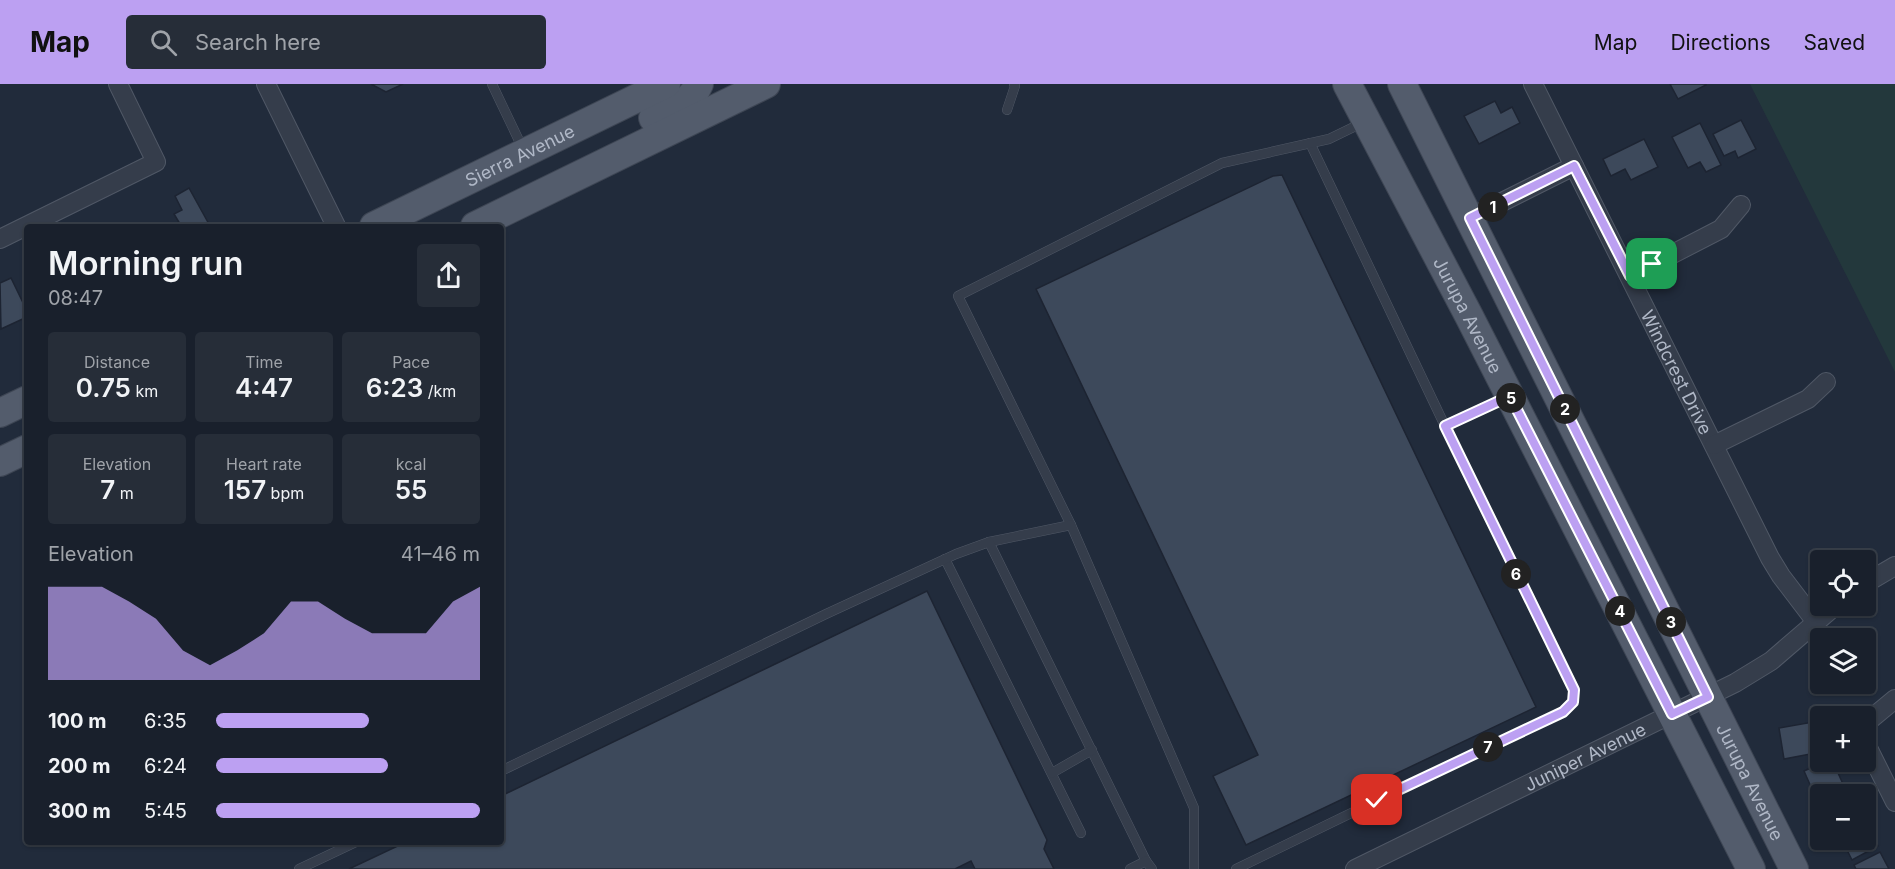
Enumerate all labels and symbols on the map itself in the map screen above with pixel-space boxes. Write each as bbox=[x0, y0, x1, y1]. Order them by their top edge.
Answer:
street label: Sierra Avenue bbox=[462, 120, 578, 191]
pin: 1 bbox=[1478, 192, 1508, 222]
pin bbox=[1626, 238, 1677, 289]
street label: Jurupa Avenue bbox=[1429, 253, 1507, 377]
street label: Windcrest Drive bbox=[1637, 306, 1717, 438]
pin: 5 bbox=[1496, 383, 1526, 413]
pin: 2 bbox=[1550, 394, 1580, 424]
pin: 6 bbox=[1501, 559, 1531, 589]
pin: 4 bbox=[1605, 596, 1635, 626]
pin: 3 bbox=[1656, 607, 1686, 637]
street label: Juniper Avenue bbox=[1521, 718, 1649, 795]
street label: Jurupa Avenue bbox=[1712, 720, 1788, 844]
pin: 7 bbox=[1473, 732, 1503, 762]
pin bbox=[1351, 774, 1402, 825]

